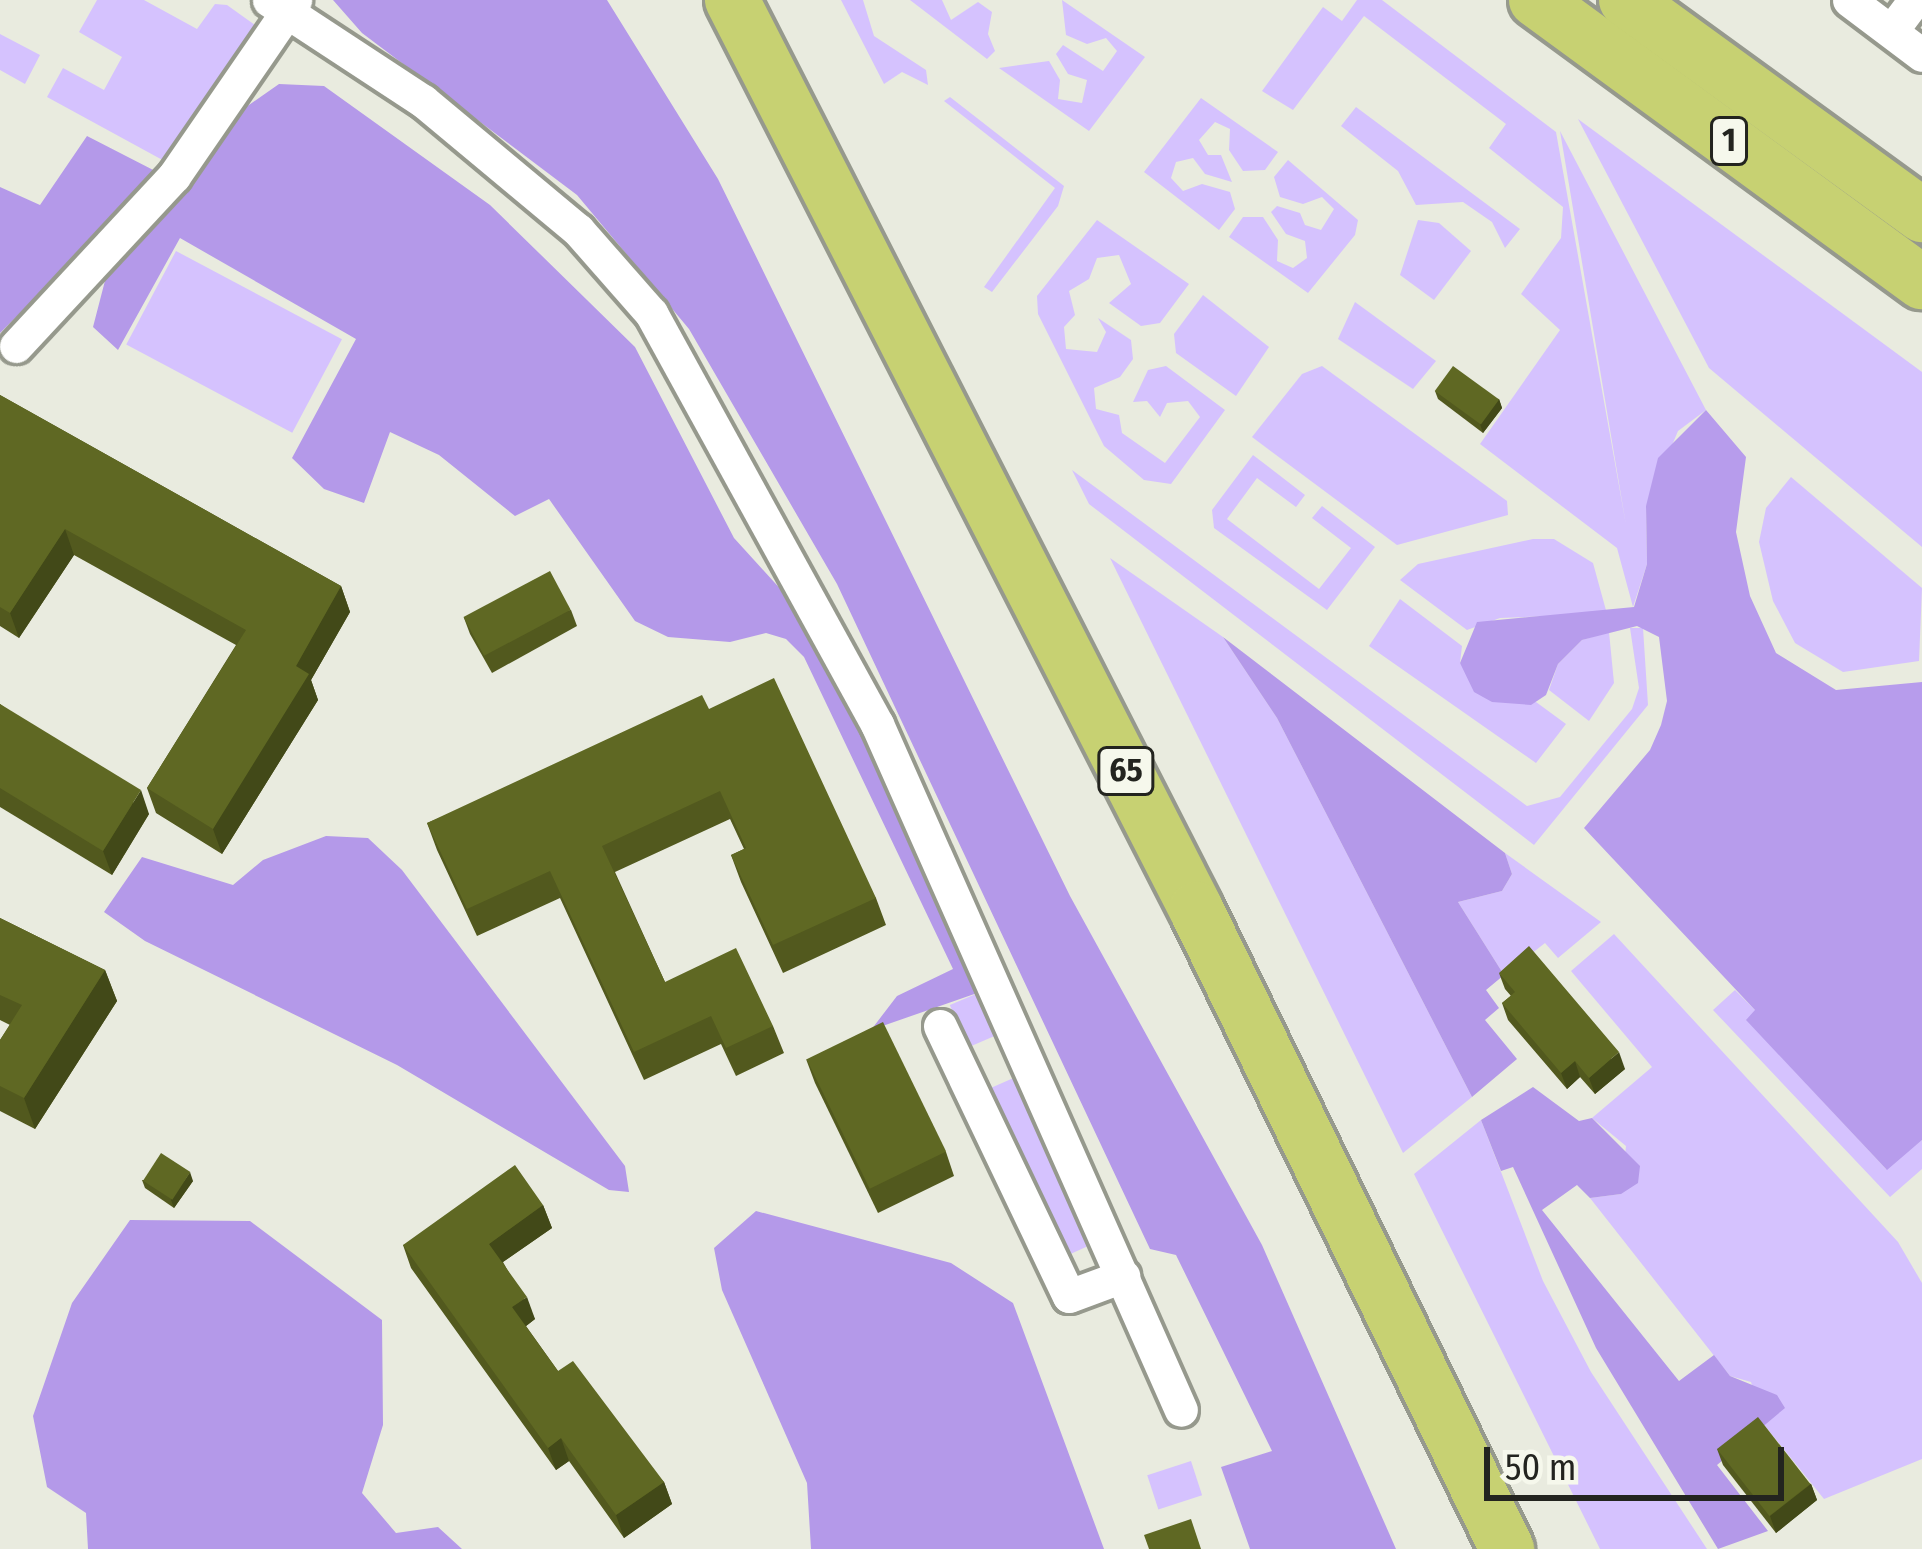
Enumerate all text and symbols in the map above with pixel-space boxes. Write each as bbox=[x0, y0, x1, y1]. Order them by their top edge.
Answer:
road number: 1 bbox=[1708, 114, 1750, 168]
road number: 65 bbox=[1096, 744, 1156, 798]
scale bar bbox=[1490, 1423, 1790, 1497]
text: 50 m bbox=[1505, 1446, 1576, 1490]

